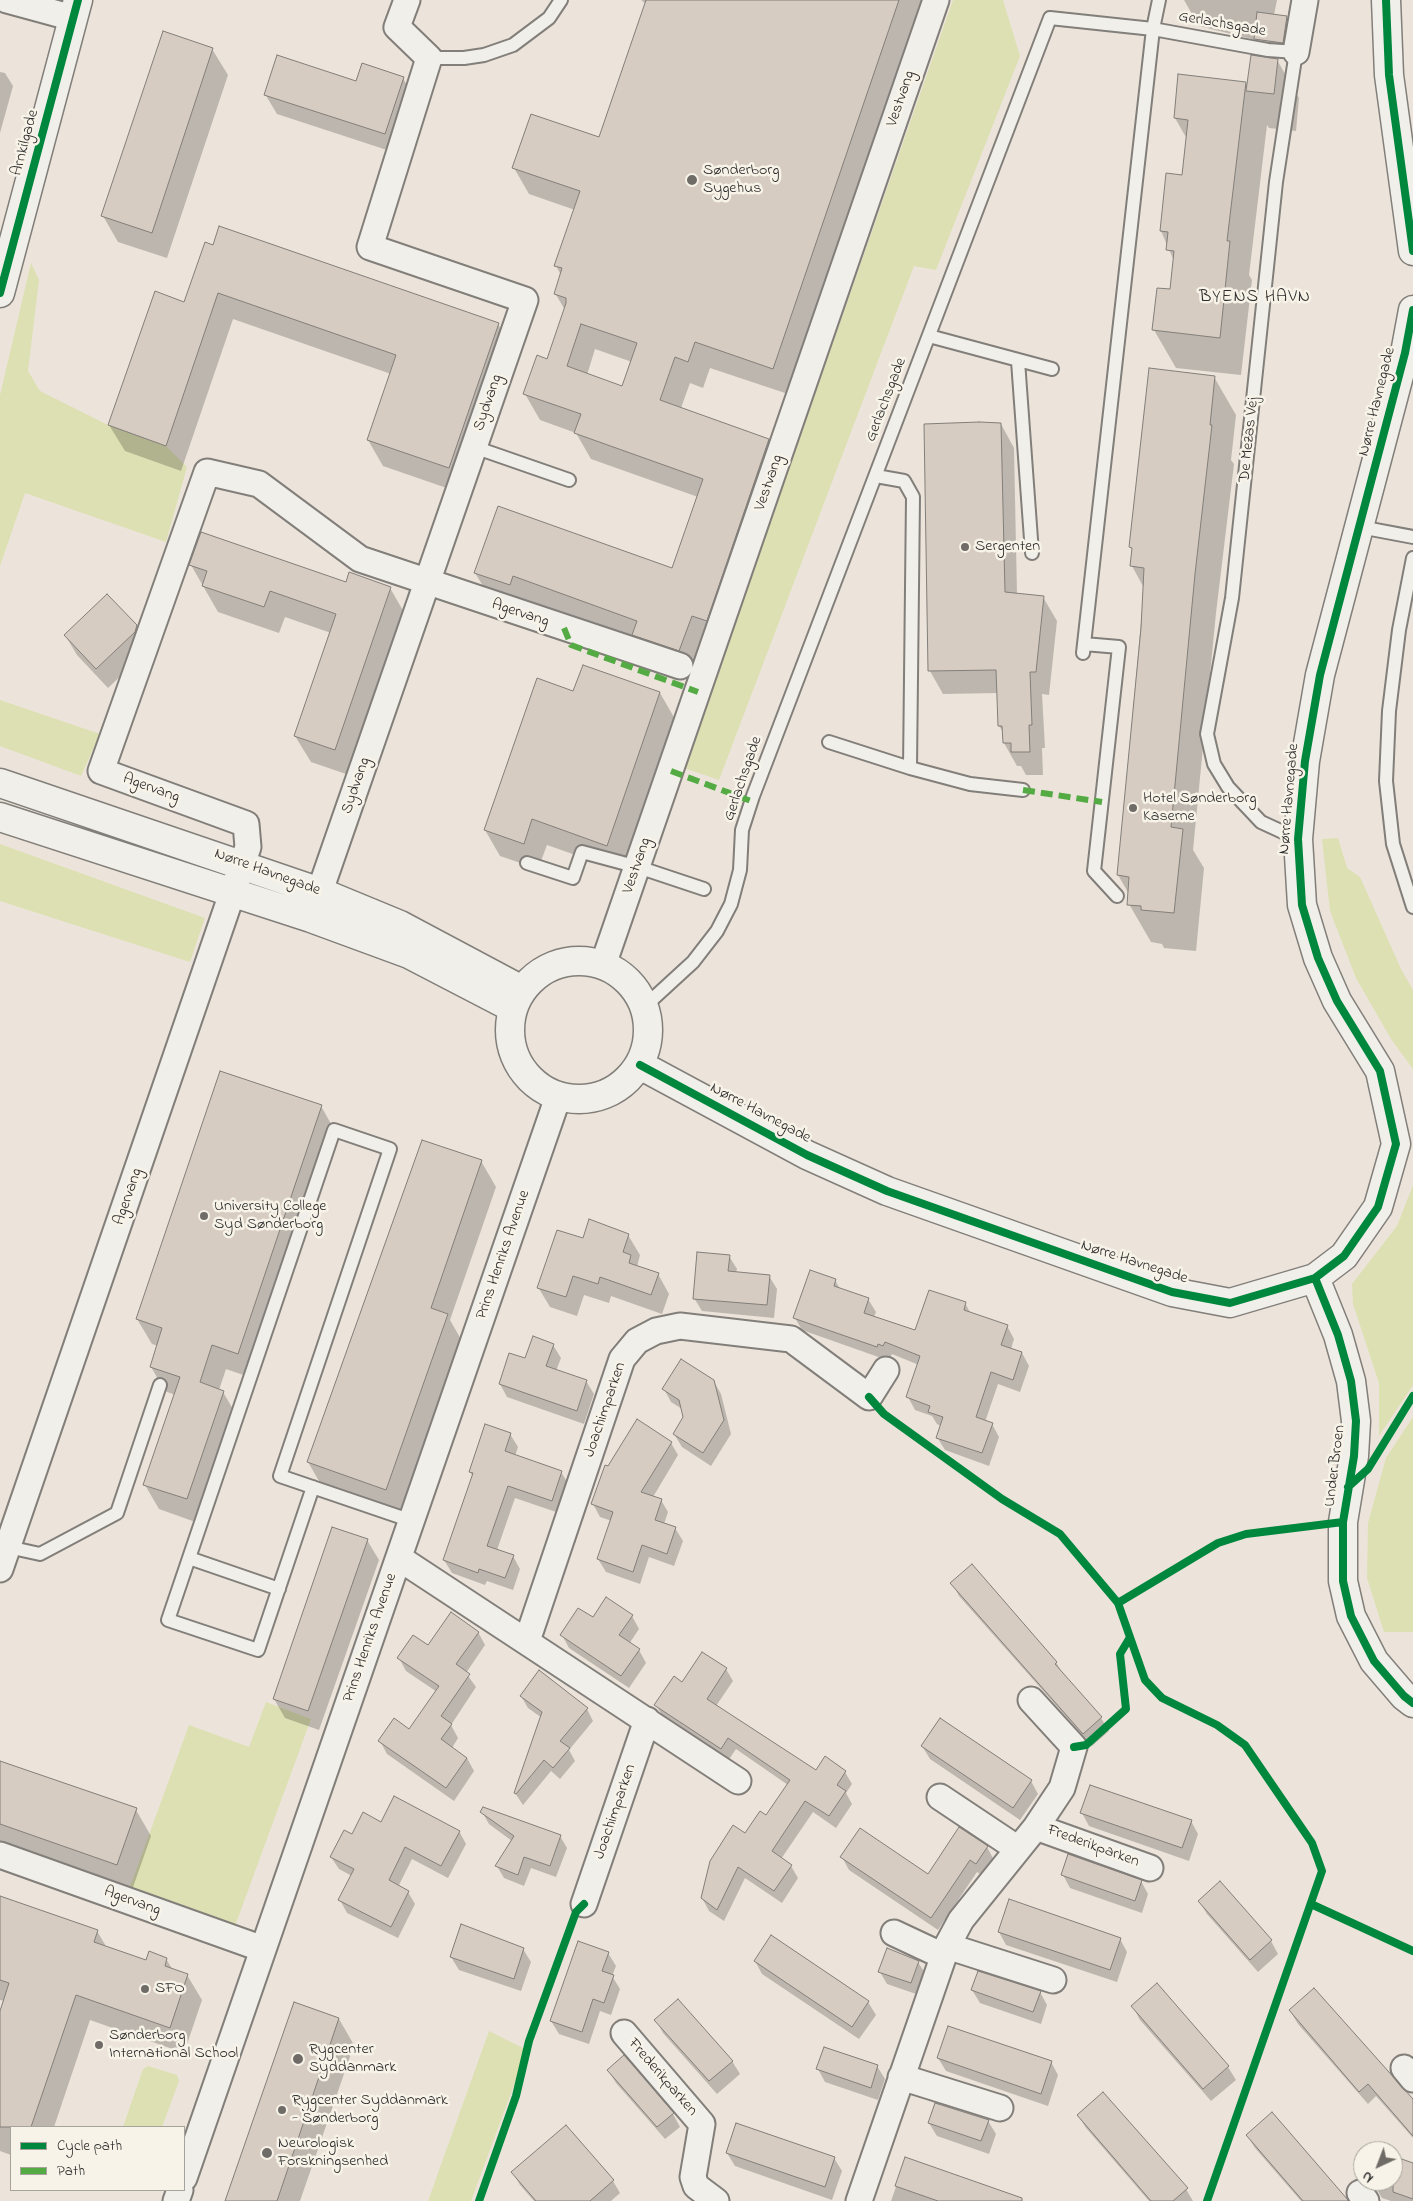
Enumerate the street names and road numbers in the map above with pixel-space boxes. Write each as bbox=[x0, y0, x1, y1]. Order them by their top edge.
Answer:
street label: Gerlachsgade bbox=[1177, 8, 1267, 42]
street label: Vestvang bbox=[883, 68, 921, 130]
street label: Arnkilgade bbox=[8, 108, 44, 178]
street label: Nørre Havnegade bbox=[1355, 346, 1401, 458]
street label: Gerlachsgade bbox=[862, 355, 912, 445]
street label: Sydvang bbox=[470, 372, 508, 434]
street label: De Mezas Vej bbox=[1236, 397, 1264, 483]
street label: Vestvang bbox=[751, 452, 789, 514]
street label: Agervang bbox=[489, 596, 551, 632]
street label: Gerlachsgade bbox=[721, 734, 767, 824]
street label: Nørre Havnegade bbox=[1276, 743, 1304, 855]
street label: Sydvang bbox=[338, 755, 376, 817]
street label: Agervang bbox=[120, 770, 182, 808]
street label: Vestvang bbox=[619, 835, 657, 897]
street label: Nørre Havnegade bbox=[211, 845, 323, 901]
street label: Nørre Havnegade bbox=[706, 1079, 814, 1149]
street label: Agervang bbox=[110, 1166, 148, 1228]
street label: Prins Henriks Avenue bbox=[473, 1188, 535, 1322]
street label: Nørre Havnegade bbox=[1078, 1237, 1190, 1289]
street label: Joachimparken bbox=[581, 1360, 631, 1460]
street label: Under Broen bbox=[1321, 1424, 1351, 1508]
street label: Prins Henriks Avenue bbox=[340, 1571, 402, 1705]
street label: Joachimparken bbox=[591, 1762, 641, 1862]
street label: Frederikparken bbox=[1044, 1821, 1142, 1873]
street label: Agervang bbox=[101, 1883, 163, 1921]
street label: Frederikparken bbox=[623, 2035, 701, 2121]

